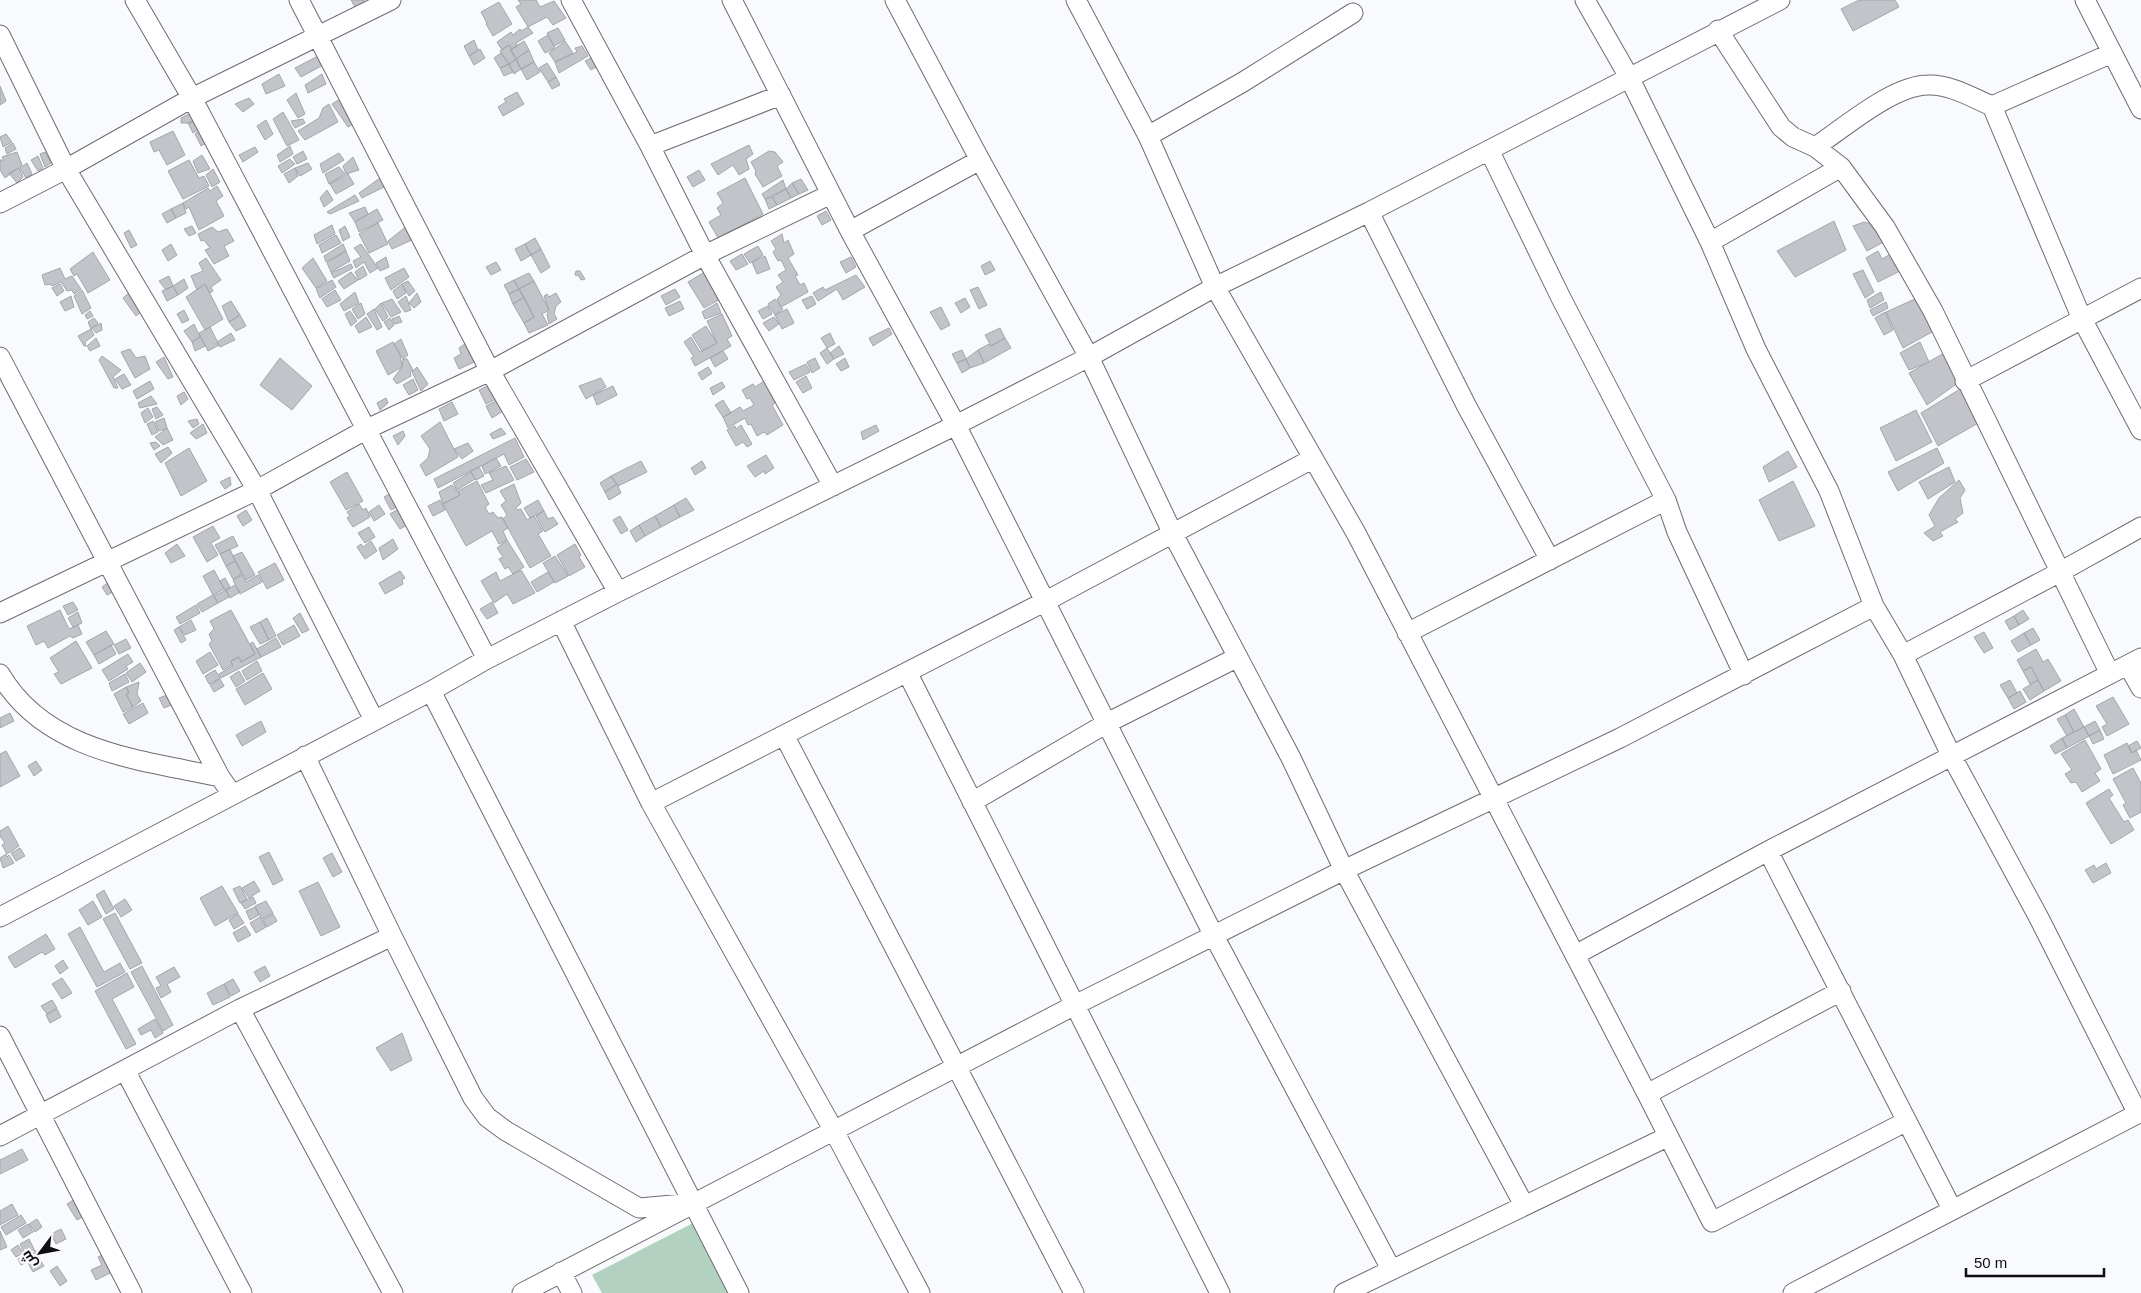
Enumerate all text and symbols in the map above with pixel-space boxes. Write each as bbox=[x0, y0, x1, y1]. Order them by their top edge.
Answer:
north arrow bbox=[15, 1228, 65, 1278]
scale bar bbox=[1966, 1246, 2104, 1278]
text: ش bbox=[17, 1247, 41, 1272]
text: 50 m bbox=[1974, 1254, 2007, 1271]

